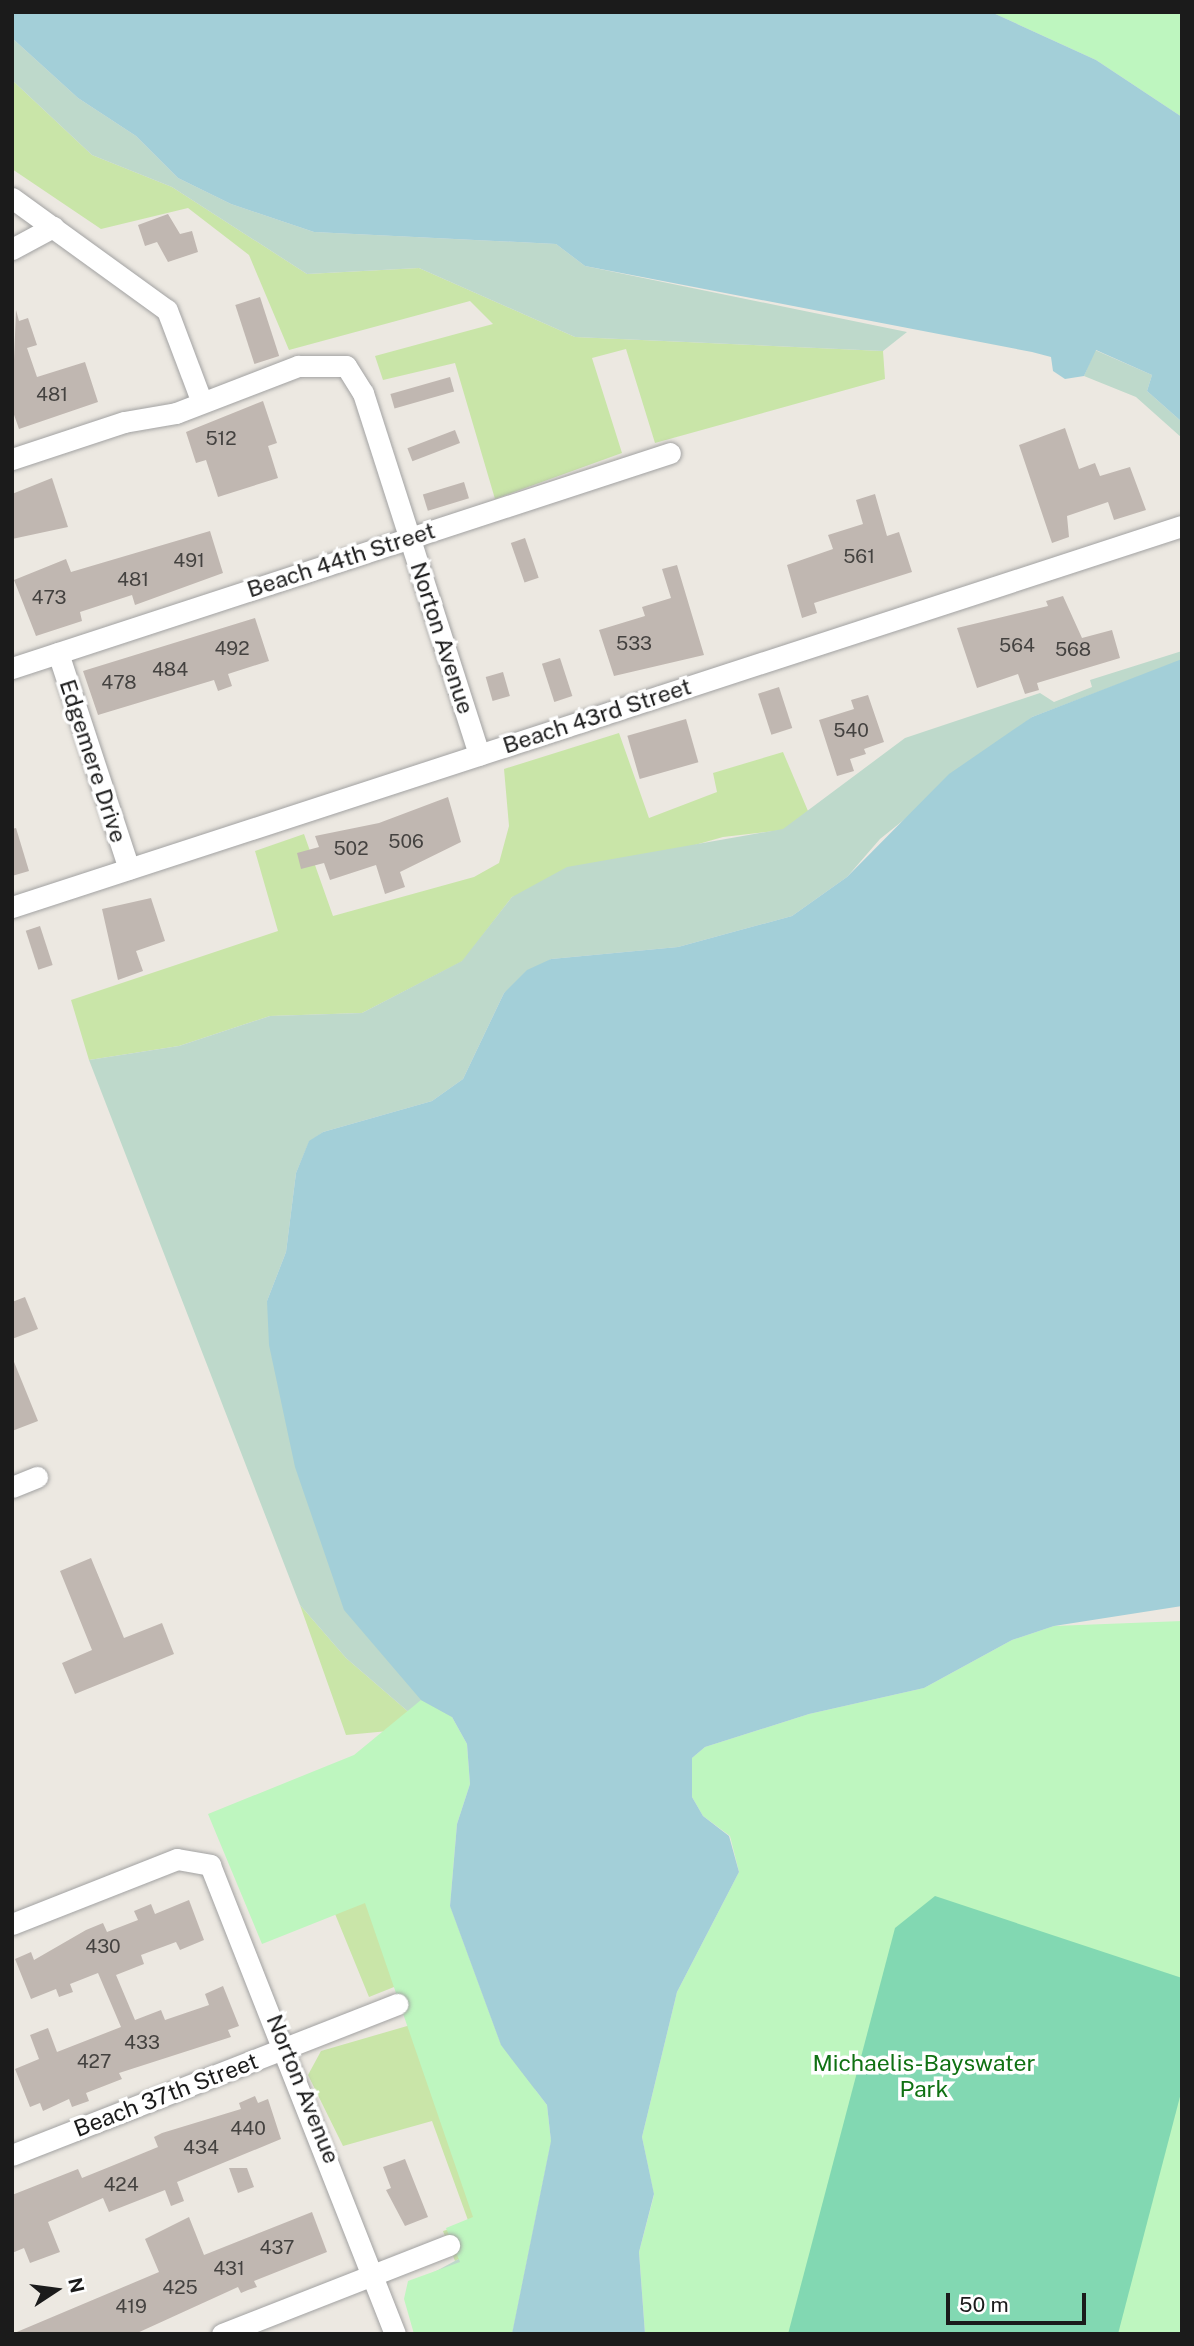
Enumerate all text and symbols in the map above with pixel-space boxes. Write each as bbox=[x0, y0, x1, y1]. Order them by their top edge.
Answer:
house number: 481 bbox=[36, 384, 68, 406]
house number: 512 bbox=[205, 428, 237, 450]
street label: Beach 44th Street bbox=[243, 517, 439, 603]
house number: 561 bbox=[843, 546, 875, 568]
house number: 491 bbox=[173, 550, 205, 572]
street label: Norton Avenue bbox=[404, 558, 480, 718]
house number: 481 bbox=[117, 569, 149, 591]
house number: 473 bbox=[32, 587, 66, 609]
house number: 533 bbox=[616, 633, 652, 655]
house number: 564 bbox=[999, 635, 1035, 657]
house number: 492 bbox=[214, 638, 250, 660]
house number: 568 bbox=[1055, 639, 1091, 661]
house number: 484 bbox=[152, 659, 188, 681]
house number: 478 bbox=[101, 672, 137, 694]
street label: Beach 43rd Street bbox=[499, 673, 695, 759]
street label: Edgemere Drive bbox=[54, 676, 132, 846]
house number: 540 bbox=[833, 720, 869, 742]
house number: 506 bbox=[388, 831, 424, 853]
house number: 502 bbox=[333, 838, 369, 860]
house number: 430 bbox=[85, 1936, 121, 1958]
street label: Norton Avenue bbox=[261, 2010, 345, 2168]
house number: 433 bbox=[124, 2032, 160, 2054]
street label: Beach 37th Street bbox=[70, 2047, 262, 2143]
park label: Michaelis-Bayswater Park bbox=[812, 2049, 1036, 2103]
house number: 427 bbox=[77, 2051, 111, 2073]
house number: 440 bbox=[230, 2118, 266, 2140]
house number: 434 bbox=[183, 2137, 219, 2159]
house number: 424 bbox=[103, 2174, 139, 2196]
house number: 437 bbox=[260, 2237, 294, 2259]
north arrow bbox=[21, 2255, 91, 2325]
house number: 431 bbox=[213, 2258, 245, 2280]
text: N bbox=[64, 2276, 89, 2295]
house number: 425 bbox=[162, 2277, 198, 2299]
scale bar bbox=[949, 2280, 1089, 2324]
text: 50 m bbox=[959, 2292, 1009, 2317]
house number: 419 bbox=[115, 2296, 147, 2318]

